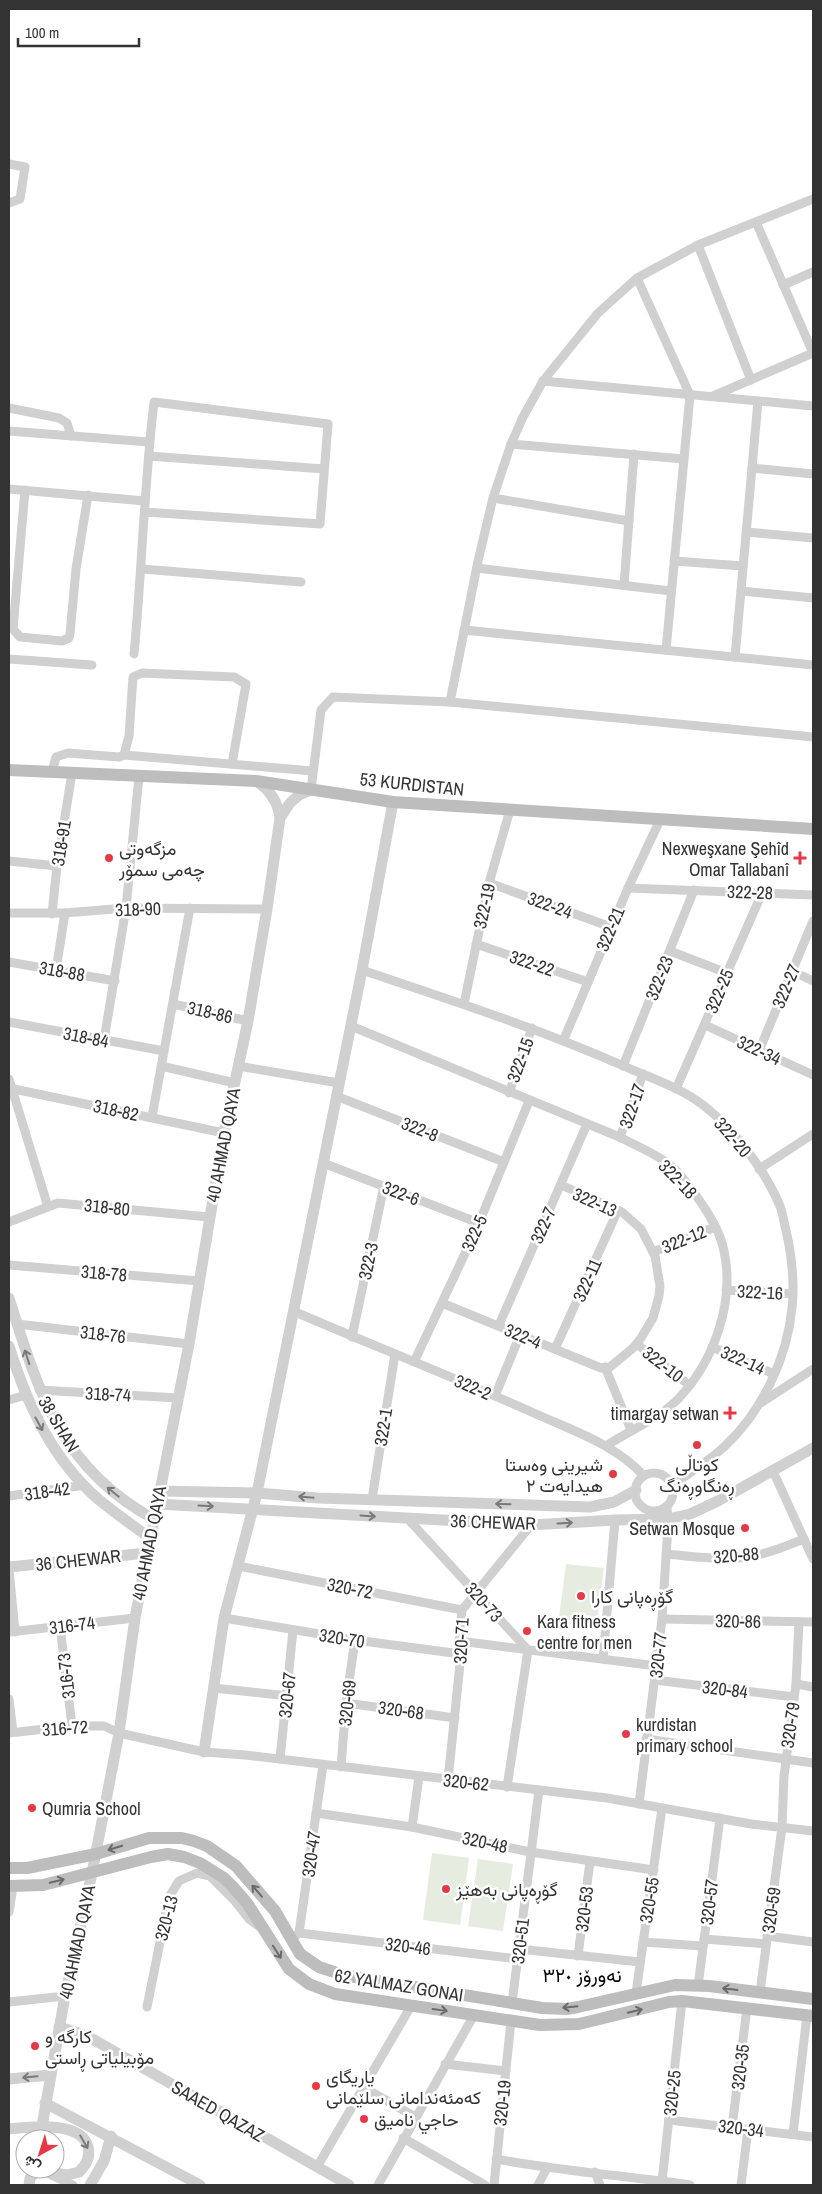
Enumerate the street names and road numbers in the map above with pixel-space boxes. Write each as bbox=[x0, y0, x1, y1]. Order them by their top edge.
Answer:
street label: 53 KURDISTAN bbox=[359, 766, 465, 802]
street label: 318-91 bbox=[45, 818, 77, 868]
street label: 322-28 bbox=[727, 879, 773, 905]
street label: 322-19 bbox=[467, 881, 501, 931]
street label: 322-24 bbox=[524, 885, 576, 925]
street label: 318-90 bbox=[115, 896, 161, 922]
street label: 322-21 bbox=[590, 902, 631, 955]
street label: 322-22 bbox=[506, 944, 558, 982]
street label: 322-23 bbox=[639, 952, 679, 1004]
street label: 318-88 bbox=[37, 955, 87, 987]
street label: 322-27 bbox=[766, 960, 806, 1012]
street label: 322-25 bbox=[699, 965, 739, 1017]
street label: 318-86 bbox=[185, 995, 235, 1029]
street label: 318-84 bbox=[61, 1020, 111, 1054]
street label: 322-34 bbox=[733, 1029, 785, 1071]
street label: 322-15 bbox=[500, 1034, 540, 1086]
street label: 322-17 bbox=[613, 1080, 651, 1132]
street label: 40 AHMAD QAYA bbox=[200, 1086, 246, 1204]
street label: 318-82 bbox=[91, 1093, 141, 1127]
street label: 322-8 bbox=[398, 1110, 442, 1148]
street label: 322-20 bbox=[708, 1111, 758, 1163]
street label: 322-18 bbox=[653, 1154, 703, 1204]
street label: 322-6 bbox=[379, 1175, 423, 1211]
street label: 322-13 bbox=[569, 1181, 621, 1223]
street label: 318-80 bbox=[83, 1192, 131, 1222]
street label: 322-7 bbox=[524, 1203, 562, 1247]
street label: 322-5 bbox=[455, 1211, 493, 1255]
street label: 322-12 bbox=[658, 1219, 710, 1259]
street label: 322-3 bbox=[352, 1240, 384, 1282]
street label: 322-11 bbox=[566, 1254, 608, 1306]
street label: 318-78 bbox=[80, 1259, 128, 1287]
street label: 322-16 bbox=[736, 1278, 784, 1306]
street label: 322-4 bbox=[501, 1317, 545, 1355]
street label: 318-76 bbox=[79, 1319, 127, 1349]
street label: 322-14 bbox=[717, 1339, 769, 1381]
street label: 322-10 bbox=[637, 1340, 689, 1388]
street label: 322-2 bbox=[451, 1368, 495, 1406]
street label: 318-74 bbox=[84, 1380, 132, 1408]
street label: 38 SHAN bbox=[32, 1391, 86, 1457]
street label: 322-1 bbox=[368, 1406, 398, 1448]
street label: 318-42 bbox=[22, 1475, 72, 1507]
street label: 40 AHMAD QAYA bbox=[126, 1484, 172, 1602]
street label: 36 CHEWAR bbox=[450, 1508, 537, 1536]
street label: 320-88 bbox=[712, 1541, 760, 1569]
street label: 36 CHEWAR bbox=[34, 1543, 122, 1577]
street label: 320-72 bbox=[325, 1571, 375, 1605]
street label: 320-73 bbox=[459, 1577, 509, 1627]
street label: 320-86 bbox=[715, 1608, 761, 1634]
street label: 316-74 bbox=[48, 1610, 96, 1640]
street label: 320-71 bbox=[447, 1617, 475, 1665]
street label: 320-70 bbox=[317, 1622, 367, 1654]
street label: 320-77 bbox=[643, 1631, 673, 1679]
street label: 316-73 bbox=[51, 1652, 81, 1700]
street label: 320-67 bbox=[272, 1671, 302, 1719]
street label: 320-84 bbox=[701, 1674, 749, 1704]
street label: 320-69 bbox=[332, 1679, 362, 1727]
street label: 320-68 bbox=[376, 1694, 426, 1726]
street label: 320-79 bbox=[774, 1700, 806, 1750]
street label: 316-72 bbox=[41, 1714, 89, 1742]
street label: 320-62 bbox=[442, 1767, 490, 1797]
street label: 320-48 bbox=[460, 1825, 510, 1859]
street label: 320-47 bbox=[295, 1829, 327, 1879]
street label: 320-55 bbox=[633, 1875, 665, 1925]
street label: 320-57 bbox=[694, 1878, 724, 1926]
street label: 40 AHMAD QAYA bbox=[53, 1883, 101, 2001]
street label: 320-53 bbox=[569, 1885, 599, 1933]
street label: 320-59 bbox=[755, 1885, 787, 1935]
street label: 320-13 bbox=[148, 1893, 184, 1943]
street label: 320-51 bbox=[505, 1916, 535, 1965]
street label: 320-46 bbox=[384, 1931, 432, 1961]
street label: 62 YALMAZ GONAI bbox=[333, 1962, 465, 2008]
street label: 320-35 bbox=[725, 2043, 755, 2091]
street label: 320-25 bbox=[657, 2069, 687, 2117]
street label: SAAED QAZAZ bbox=[167, 2074, 269, 2148]
street label: 320-19 bbox=[487, 2079, 517, 2127]
street label: 320-34 bbox=[717, 2113, 765, 2143]

